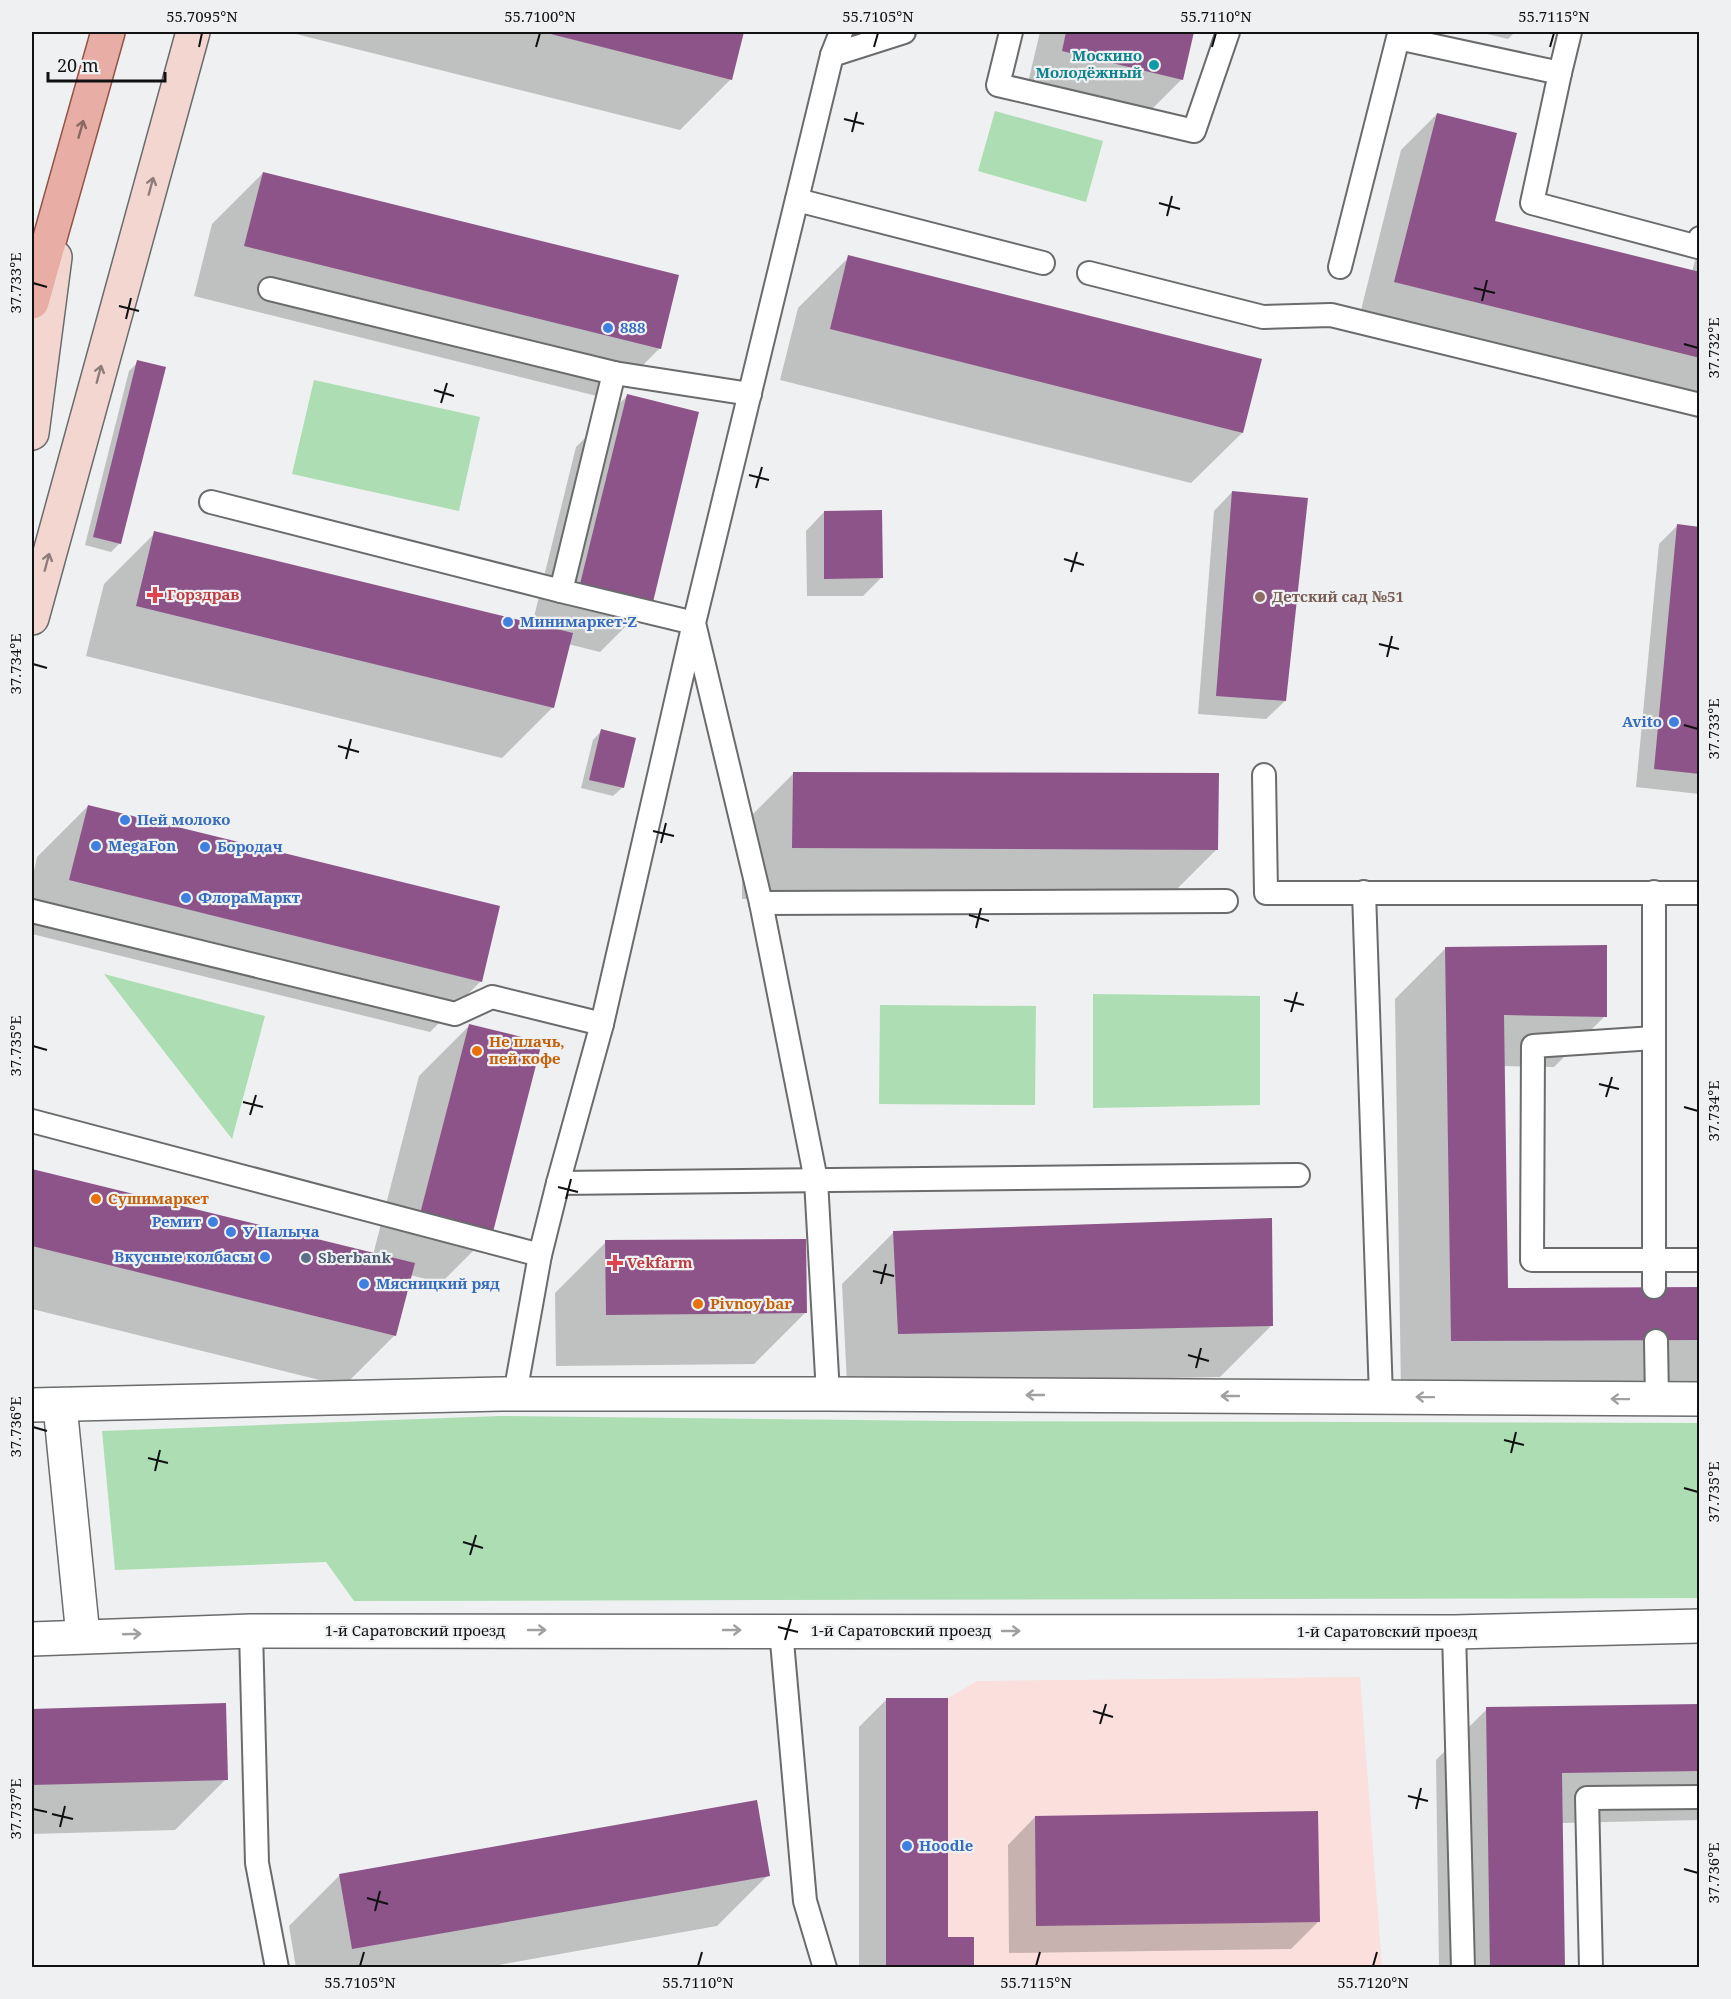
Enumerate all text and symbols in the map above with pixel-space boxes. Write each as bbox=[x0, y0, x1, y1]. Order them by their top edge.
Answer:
text: 55.7095°N bbox=[166, 6, 238, 26]
text: 55.7100°N bbox=[504, 6, 576, 26]
text: 55.7105°N bbox=[842, 6, 914, 26]
text: 55.7110°N bbox=[1180, 6, 1252, 26]
text: 55.7115°N bbox=[1518, 6, 1590, 26]
scale bar bbox=[48, 45, 165, 83]
place label: Москино Молодёжный bbox=[1035, 45, 1142, 82]
text: 20 m bbox=[57, 53, 99, 77]
marker: Москино Молодёжный bbox=[1147, 58, 1161, 72]
one-way arrow bbox=[76, 120, 87, 139]
one-way arrow bbox=[146, 177, 157, 196]
text: 37.733°E bbox=[5, 252, 25, 314]
place label: 888 bbox=[620, 317, 645, 337]
text: 37.732°E bbox=[1703, 317, 1723, 379]
marker: 888 bbox=[601, 321, 615, 335]
one-way arrow bbox=[94, 365, 105, 384]
one-way arrow bbox=[42, 553, 53, 572]
place label: Горздрав bbox=[167, 584, 239, 604]
place label: Детский сад №51 bbox=[1272, 586, 1404, 606]
marker: Горздрав bbox=[148, 588, 162, 602]
marker: Детский сад №51 bbox=[1253, 590, 1267, 604]
place label: Минимаркет-Z bbox=[520, 611, 637, 631]
marker: Минимаркет-Z bbox=[501, 615, 515, 629]
text: 37.734°E bbox=[5, 633, 25, 695]
text: 37.733°E bbox=[1703, 698, 1723, 760]
place label: Avito bbox=[1622, 711, 1662, 731]
marker: Avito bbox=[1667, 715, 1681, 729]
place label: Пей молоко bbox=[137, 809, 230, 829]
marker: Пей молоко bbox=[118, 813, 132, 827]
place label: MegaFon bbox=[108, 835, 176, 855]
place label: Бородач bbox=[217, 836, 283, 856]
marker: MegaFon bbox=[89, 839, 103, 853]
marker: Бородач bbox=[198, 840, 212, 854]
place label: ФлораМаркт bbox=[198, 887, 301, 907]
marker: ФлораМаркт bbox=[179, 891, 193, 905]
text: 37.735°E bbox=[5, 1015, 25, 1077]
place label: Не плачь, пей кофе bbox=[489, 1031, 565, 1068]
marker: Не плачь, пей кофе bbox=[470, 1044, 484, 1058]
text: 37.734°E bbox=[1703, 1080, 1723, 1142]
place label: Сушимаркет bbox=[108, 1188, 209, 1208]
marker: Сушимаркет bbox=[89, 1192, 103, 1206]
place label: Ремит bbox=[152, 1211, 202, 1231]
marker: Ремит bbox=[206, 1215, 220, 1229]
place label: У Палыча bbox=[243, 1221, 320, 1241]
marker: У Палыча bbox=[224, 1225, 238, 1239]
place label: Вкусные колбасы bbox=[114, 1246, 253, 1266]
place label: Sberbank bbox=[318, 1247, 392, 1267]
marker: Вкусные колбасы bbox=[258, 1250, 272, 1264]
marker: Sberbank bbox=[299, 1251, 313, 1265]
place label: Vekfarm bbox=[627, 1252, 693, 1272]
marker: Vekfarm bbox=[608, 1256, 622, 1270]
place label: Мясницкий ряд bbox=[376, 1273, 500, 1293]
marker: Мясницкий ряд bbox=[357, 1277, 371, 1291]
place label: Pivnoy bar bbox=[710, 1293, 792, 1313]
marker: Pivnoy bar bbox=[691, 1297, 705, 1311]
one-way arrow bbox=[1026, 1389, 1046, 1401]
one-way arrow bbox=[1221, 1390, 1241, 1402]
one-way arrow bbox=[1416, 1391, 1436, 1403]
one-way arrow bbox=[1611, 1393, 1631, 1405]
text: 37.736°E bbox=[5, 1396, 25, 1458]
text: 37.735°E bbox=[1703, 1461, 1723, 1523]
street label: 1-й Саратовский проезд bbox=[325, 1620, 505, 1640]
street label: 1-й Саратовский проезд bbox=[811, 1620, 991, 1640]
street label: 1-й Саратовский проезд bbox=[1297, 1621, 1477, 1641]
one-way arrow bbox=[526, 1624, 546, 1636]
one-way arrow bbox=[721, 1624, 741, 1636]
one-way arrow bbox=[1000, 1625, 1020, 1637]
one-way arrow bbox=[121, 1629, 141, 1640]
text: 37.737°E bbox=[5, 1778, 25, 1840]
place label: Hoodle bbox=[919, 1835, 973, 1855]
marker: Hoodle bbox=[900, 1839, 914, 1853]
text: 37.736°E bbox=[1703, 1842, 1723, 1904]
text: 55.7105°N bbox=[324, 1972, 396, 1992]
text: 55.7110°N bbox=[662, 1972, 734, 1992]
text: 55.7115°N bbox=[1000, 1972, 1072, 1992]
text: 55.7120°N bbox=[1337, 1972, 1409, 1992]

